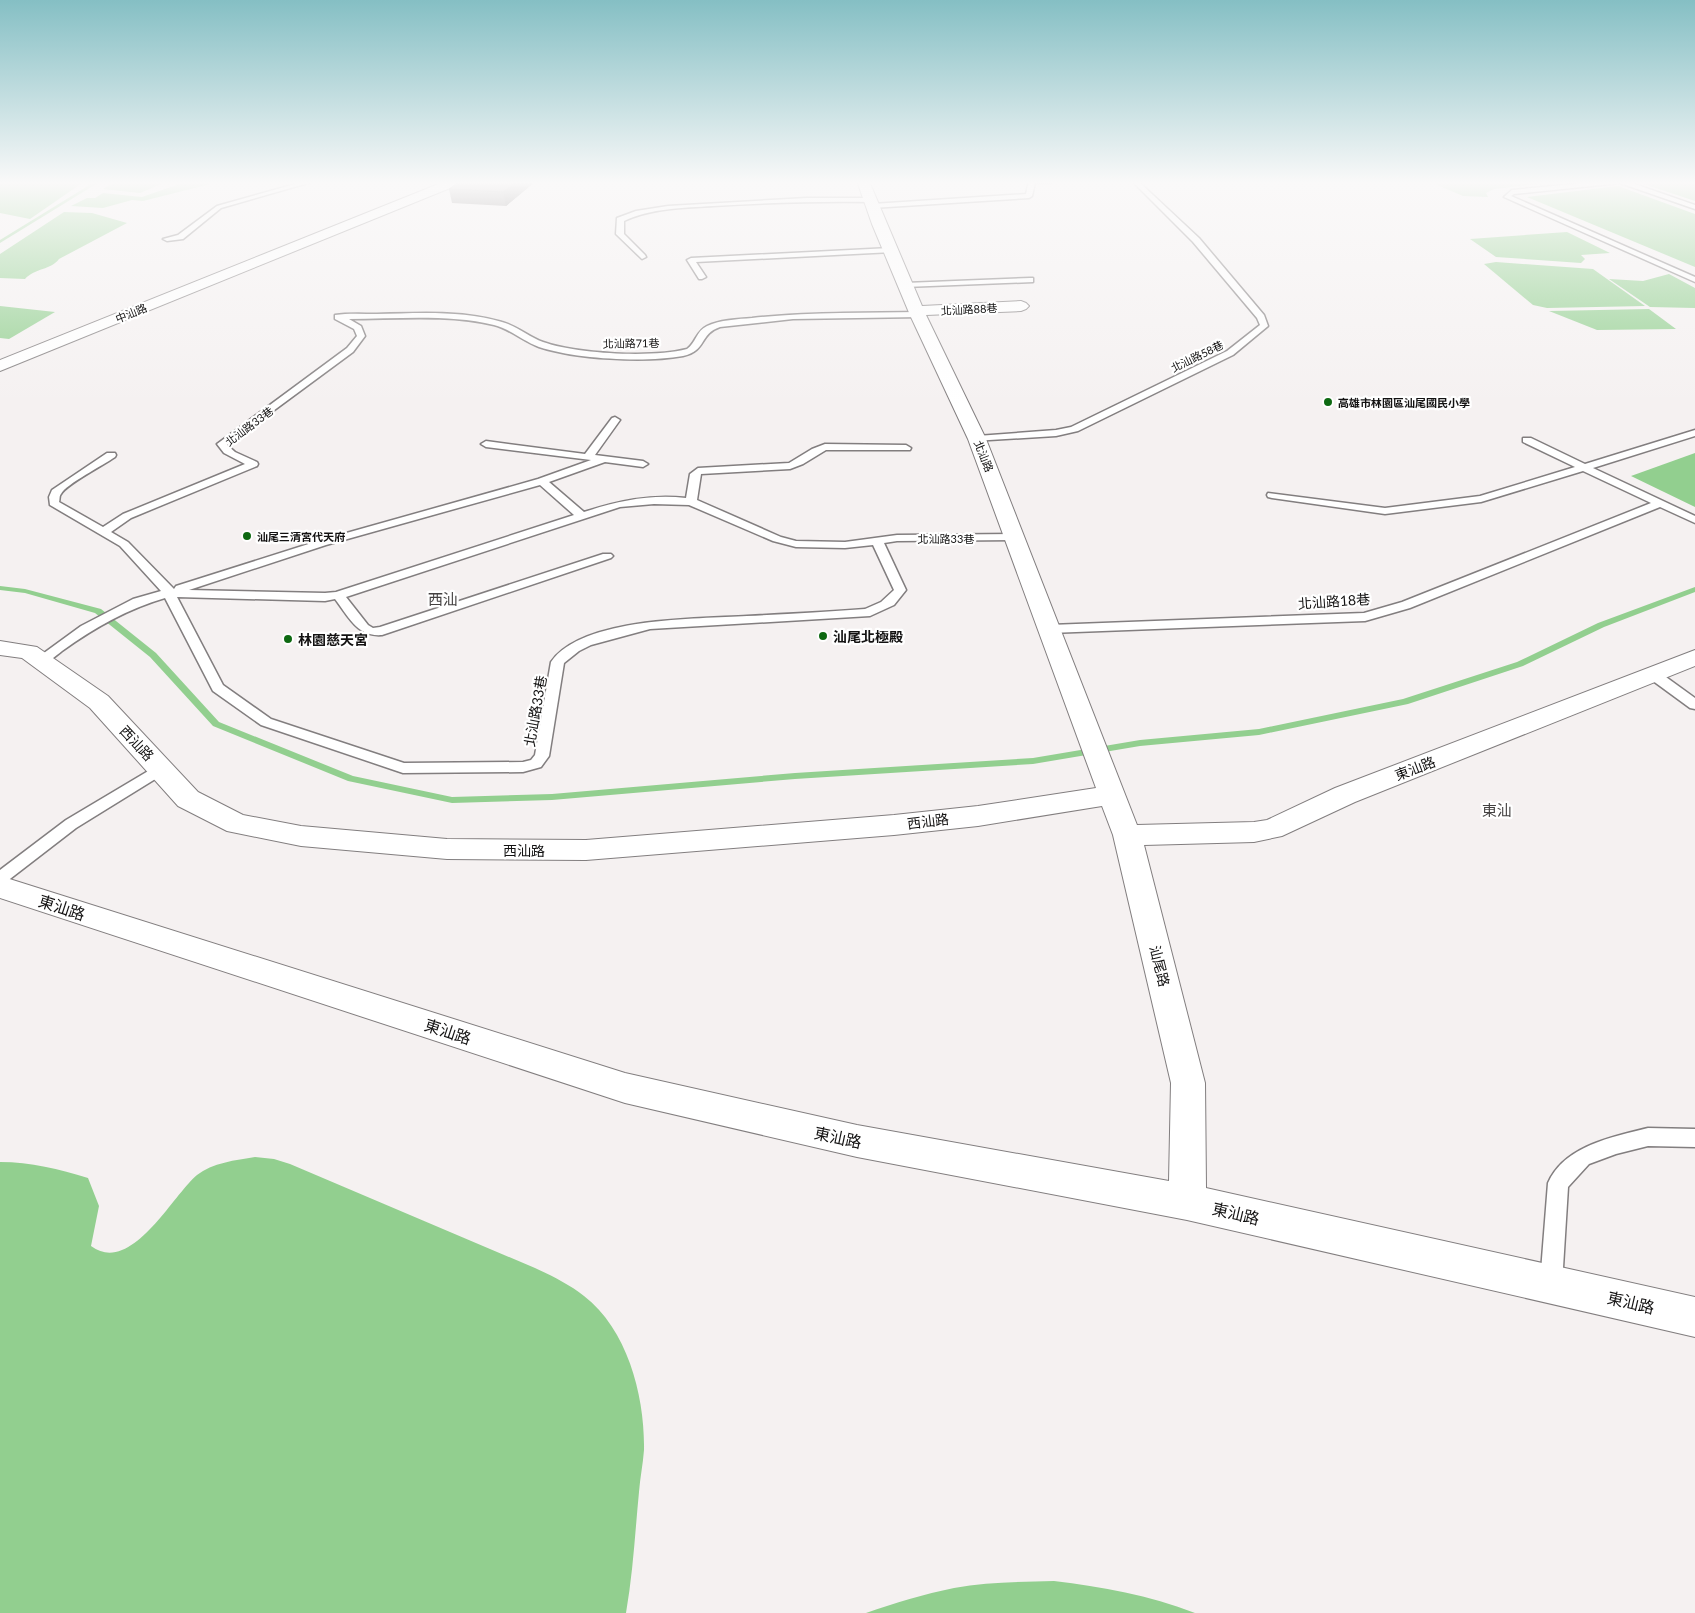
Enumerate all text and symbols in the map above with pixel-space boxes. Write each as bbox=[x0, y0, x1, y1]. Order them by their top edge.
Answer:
street label: 中汕路 bbox=[113, 301, 149, 325]
street label: 北汕路88巷 bbox=[940, 301, 998, 317]
street label: 北汕路71巷 bbox=[603, 336, 659, 350]
street label: 北汕路58巷 bbox=[1169, 338, 1225, 374]
marker: 高雄市林園區汕尾國民小學 bbox=[1322, 396, 1334, 408]
place label: 高雄市林園區汕尾國民小學 bbox=[1338, 396, 1470, 409]
street label: 北汕路33巷 bbox=[222, 404, 276, 448]
street label: 北汕路 bbox=[972, 438, 996, 474]
marker: 汕尾三清宮代天府 bbox=[241, 530, 253, 542]
place label: 汕尾三清宮代天府 bbox=[257, 530, 345, 543]
street label: 北汕路33巷 bbox=[918, 532, 974, 545]
district label: 西汕 bbox=[428, 590, 458, 608]
street label: 北汕路18巷 bbox=[1297, 590, 1371, 612]
place label: 汕尾北極殿 bbox=[833, 628, 903, 645]
marker: 汕尾北極殿 bbox=[817, 630, 829, 642]
place label: 林園慈天宮 bbox=[298, 631, 368, 648]
marker: 林園慈天宮 bbox=[282, 633, 294, 645]
street label: 北汕路33巷 bbox=[520, 674, 550, 748]
street label: 西汕路 bbox=[116, 722, 158, 764]
street label: 東汕路 bbox=[1392, 753, 1438, 783]
district label: 東汕 bbox=[1482, 801, 1512, 819]
street label: 西汕路 bbox=[906, 810, 950, 832]
street label: 西汕路 bbox=[503, 842, 545, 859]
street label: 東汕路 bbox=[36, 891, 88, 923]
street label: 汕尾路 bbox=[1147, 944, 1173, 988]
street label: 東汕路 bbox=[422, 1015, 474, 1047]
street label: 東汕路 bbox=[813, 1123, 863, 1151]
street label: 東汕路 bbox=[1210, 1198, 1262, 1228]
street label: 東汕路 bbox=[1605, 1287, 1657, 1317]

